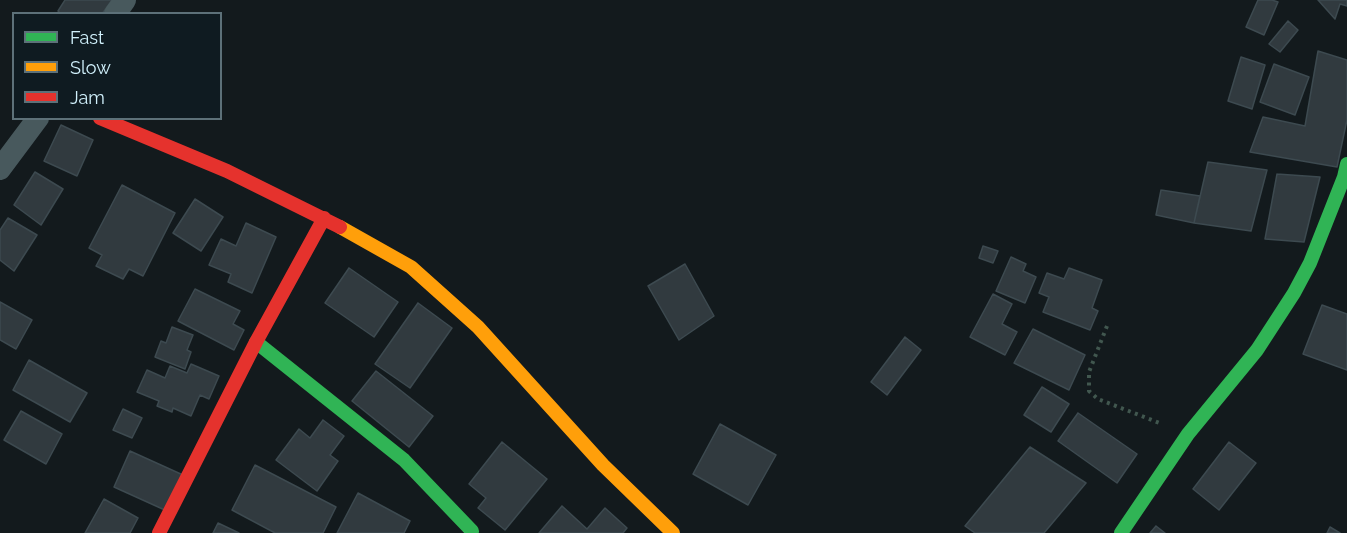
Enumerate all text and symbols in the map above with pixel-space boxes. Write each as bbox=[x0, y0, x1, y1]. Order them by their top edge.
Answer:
legend bbox=[12, 12, 222, 120]
text: Fast bbox=[70, 27, 104, 48]
text: Slow bbox=[70, 57, 111, 78]
text: Jam bbox=[70, 87, 105, 108]

